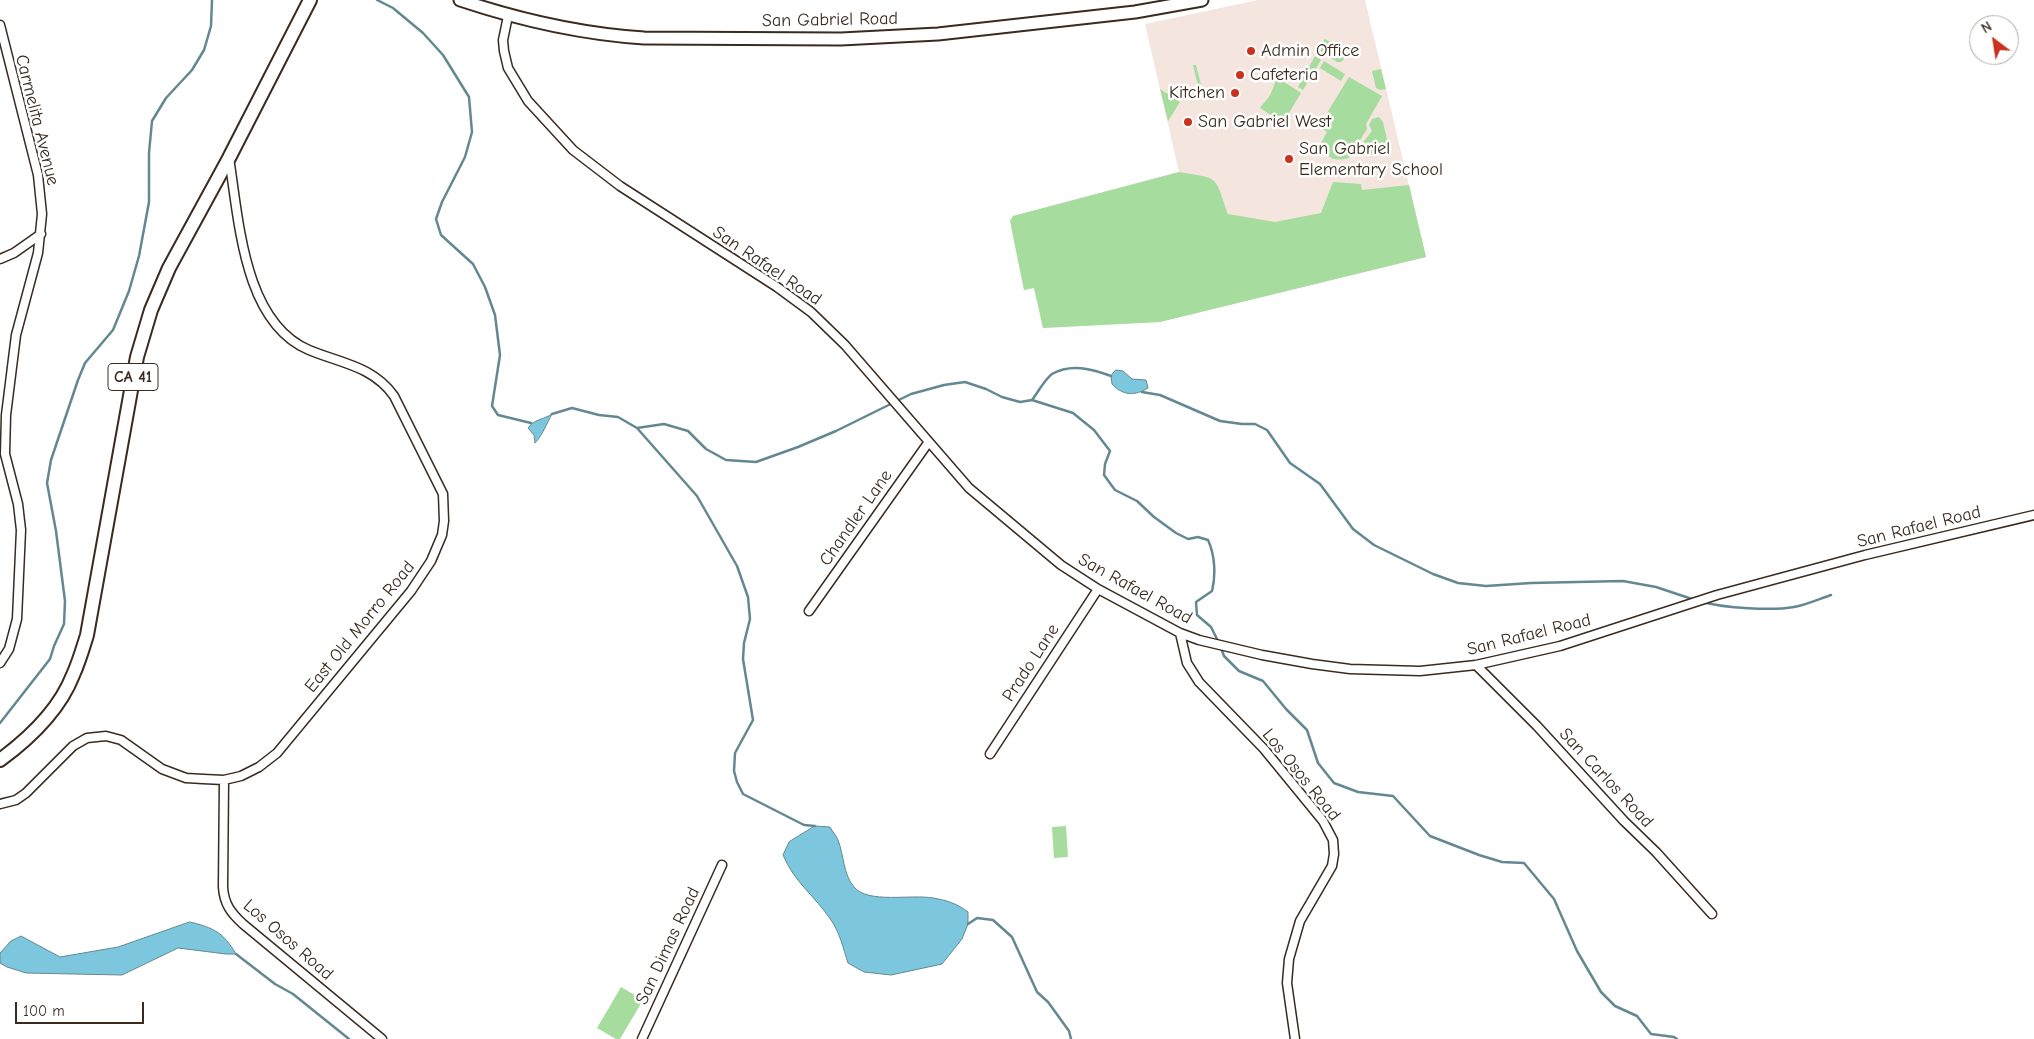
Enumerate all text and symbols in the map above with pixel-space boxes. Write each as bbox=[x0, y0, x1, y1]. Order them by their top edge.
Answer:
street label: San Gabriel Road bbox=[762, 8, 898, 32]
north arrow bbox=[1969, 15, 2019, 65]
text: N bbox=[1978, 18, 1995, 37]
place label: Admin Office bbox=[1261, 40, 1359, 62]
marker: Admin Office bbox=[1245, 45, 1257, 57]
street label: Carmelita Avenue bbox=[10, 52, 64, 188]
place label: Cafeteria bbox=[1250, 64, 1318, 86]
marker: Cafeteria bbox=[1234, 69, 1246, 81]
place label: Kitchen bbox=[1169, 82, 1225, 104]
marker: Kitchen bbox=[1229, 87, 1241, 99]
place label: San Gabriel West bbox=[1198, 111, 1331, 133]
marker: San Gabriel West bbox=[1182, 116, 1194, 128]
place label: San Gabriel Elementary School bbox=[1299, 138, 1443, 180]
marker: San Gabriel Elementary School bbox=[1283, 153, 1295, 165]
street label: San Rafael Road bbox=[708, 222, 826, 310]
road number: CA 41 bbox=[108, 364, 158, 391]
street label: Chandler Lane bbox=[815, 466, 897, 570]
street label: San Rafael Road bbox=[1855, 501, 1983, 553]
street label: San Rafael Road bbox=[1074, 549, 1196, 629]
street label: East Old Morro Road bbox=[300, 557, 420, 697]
street label: San Rafael Road bbox=[1465, 609, 1593, 661]
street label: Prado Lane bbox=[998, 620, 1064, 706]
street label: San Carlos Road bbox=[1554, 724, 1658, 832]
street label: Los Osos Road bbox=[1257, 725, 1345, 825]
street label: San Dimas Road bbox=[631, 884, 705, 1008]
street label: Los Osos Road bbox=[239, 895, 337, 985]
scale bar bbox=[18, 992, 146, 1024]
text: 100 m bbox=[23, 1002, 65, 1020]

